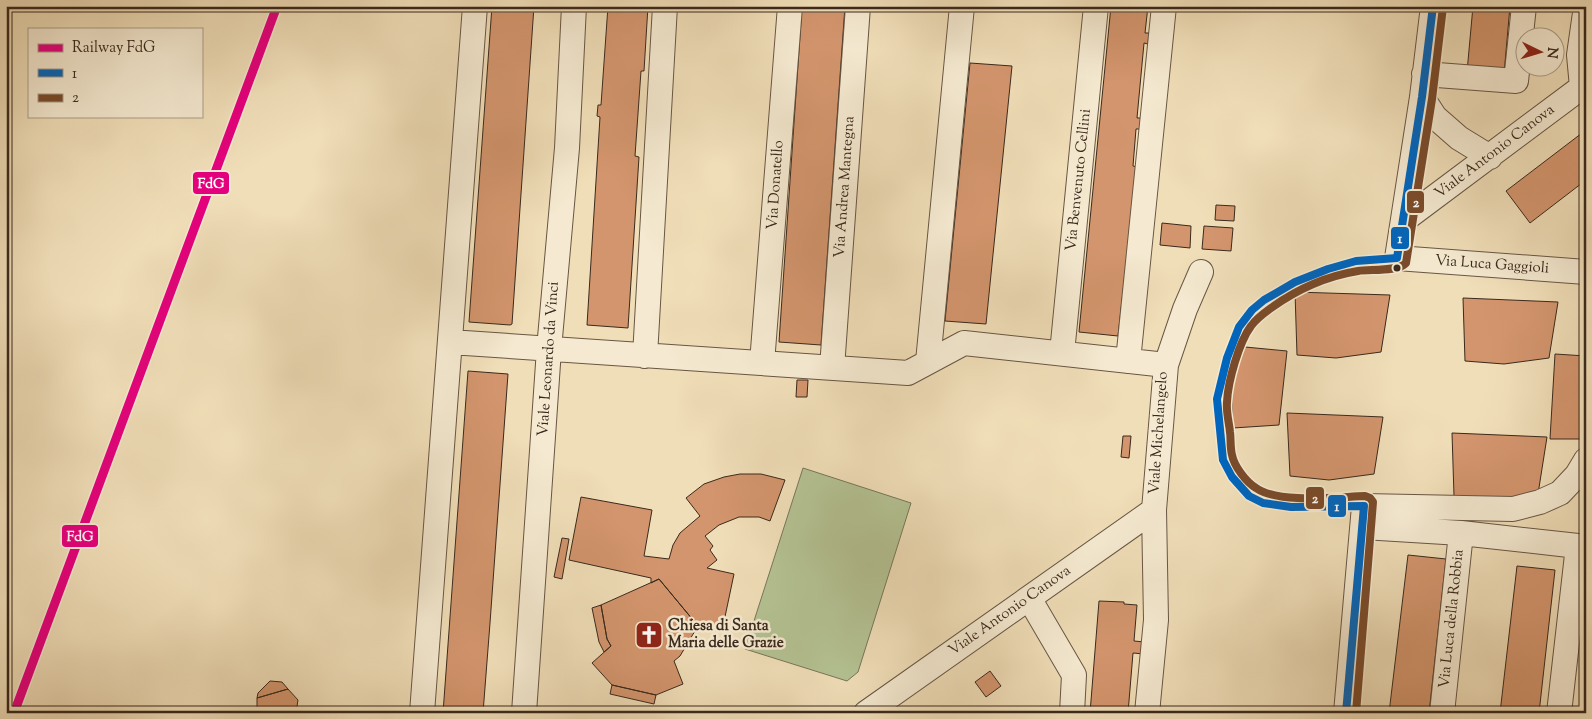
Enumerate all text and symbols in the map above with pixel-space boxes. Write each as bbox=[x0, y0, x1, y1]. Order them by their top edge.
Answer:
legend bbox=[28, 28, 202, 118]
north arrow bbox=[1514, 28, 1564, 78]
text: Railway FdG bbox=[72, 38, 155, 59]
text: N bbox=[1541, 47, 1561, 59]
text: 1 bbox=[72, 64, 77, 85]
text: 2 bbox=[72, 88, 79, 109]
street label: Viale Antonio Canova bbox=[1431, 100, 1559, 204]
street label: Via Benvenuto Cellini bbox=[1061, 108, 1097, 252]
street label: Via Andrea Mantegna bbox=[830, 115, 860, 259]
street label: Via Donatello bbox=[762, 139, 790, 231]
line badge: FdG bbox=[192, 171, 230, 195]
text: FdG bbox=[198, 175, 225, 195]
line badge: 2 bbox=[1406, 190, 1425, 214]
text: 2 bbox=[1413, 194, 1420, 214]
line badge: 1 bbox=[1390, 226, 1410, 250]
text: 1 bbox=[1398, 230, 1403, 250]
street label: Via Luca Gaggioli bbox=[1434, 251, 1550, 279]
unlabelled marker bbox=[1392, 263, 1402, 273]
street label: Viale Leonardo da Vinci bbox=[533, 281, 565, 437]
street label: Viale Michelangelo bbox=[1144, 371, 1174, 495]
line badge: 2 bbox=[1305, 486, 1325, 510]
text: 2 bbox=[1312, 490, 1319, 510]
line badge: 1 bbox=[1327, 494, 1347, 518]
text: 1 bbox=[1335, 498, 1340, 518]
line badge: FdG bbox=[61, 524, 99, 548]
text: FdG bbox=[67, 528, 94, 548]
street label: Via Luca della Robbia bbox=[1434, 548, 1470, 690]
street label: Viale Antonio Canova bbox=[944, 561, 1076, 661]
place label: Chiesa di Santa Maria delle Grazie bbox=[668, 616, 784, 654]
church icon: Chiesa di Santa Maria delle Grazie bbox=[634, 620, 664, 650]

